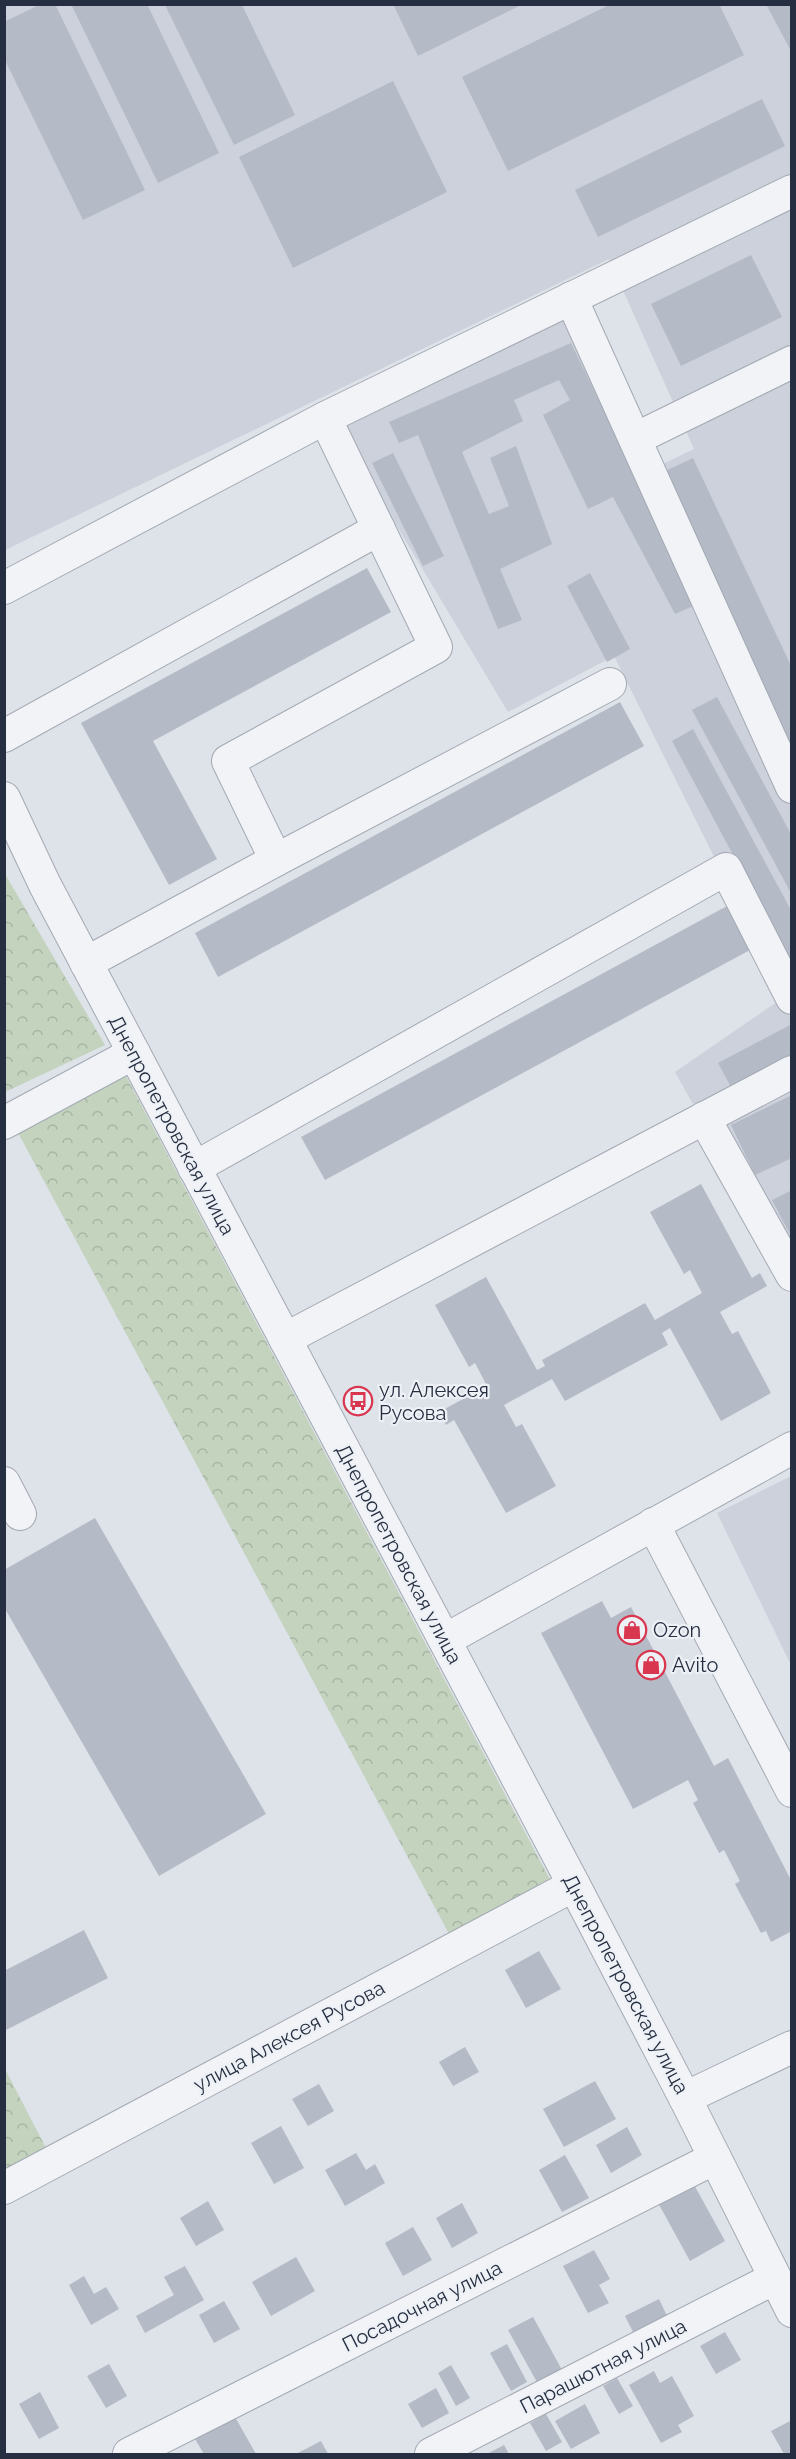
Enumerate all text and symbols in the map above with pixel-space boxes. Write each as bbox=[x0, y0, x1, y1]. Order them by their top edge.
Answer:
street label: Днепропетровская улица bbox=[104, 1011, 240, 1239]
place label: ул. Алексея Русова bbox=[379, 1378, 489, 1425]
bus stop icon: ул. Алексея Русова bbox=[342, 1385, 374, 1417]
street label: Днепропетровская улица bbox=[331, 1440, 467, 1668]
shop icon: Ozon bbox=[616, 1614, 648, 1646]
place label: Ozon bbox=[653, 1618, 701, 1642]
shop icon: Avito bbox=[635, 1649, 667, 1681]
place label: Avito bbox=[672, 1653, 718, 1677]
street label: Днепропетровская улица bbox=[558, 1870, 694, 2098]
street label: улица Алексея Русова bbox=[189, 1975, 389, 2097]
street label: Посадочная улица bbox=[338, 2255, 506, 2357]
street label: Парашютная улица bbox=[516, 2314, 690, 2418]

